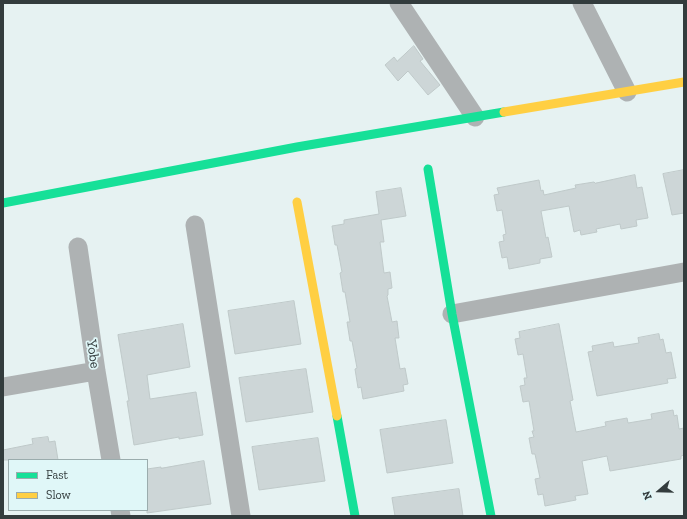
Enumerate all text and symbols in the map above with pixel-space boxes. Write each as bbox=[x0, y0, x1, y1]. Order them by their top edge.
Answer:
street label: Yobe bbox=[83, 339, 103, 369]
legend bbox=[8, 459, 148, 511]
text: Fast bbox=[46, 468, 68, 482]
north arrow bbox=[639, 471, 679, 511]
text: Slow bbox=[46, 488, 71, 502]
text: N bbox=[640, 489, 655, 501]

